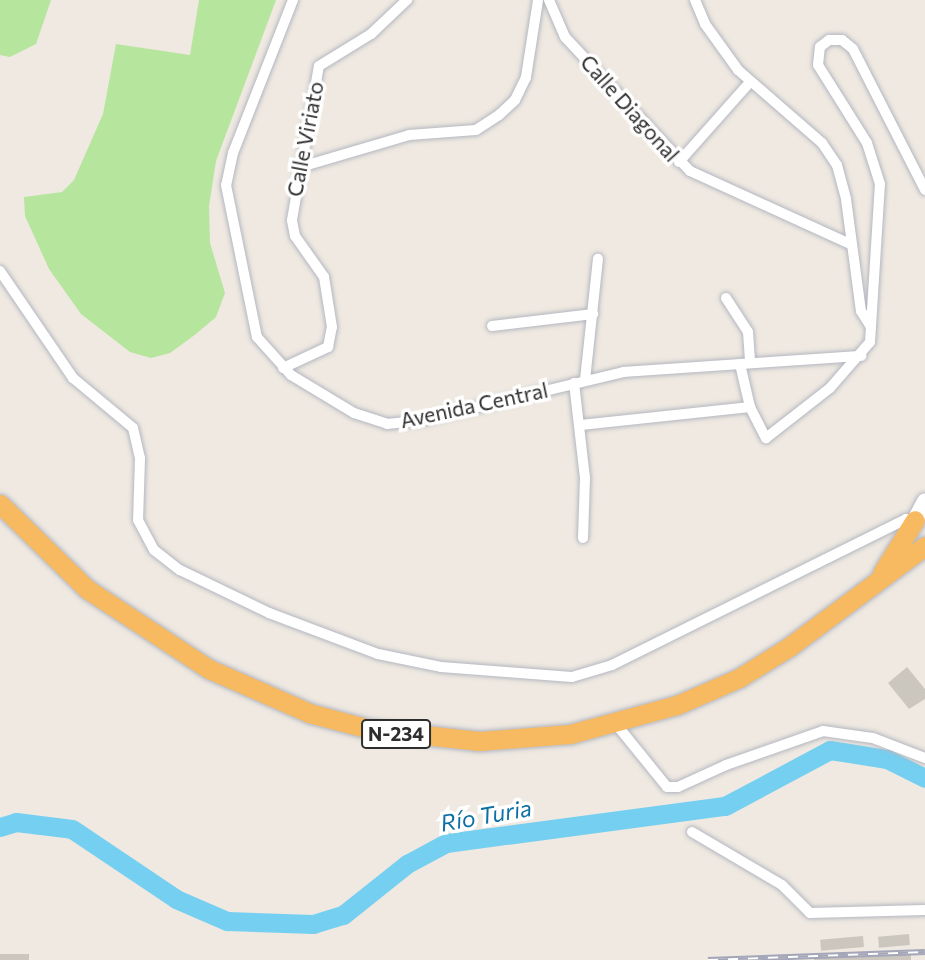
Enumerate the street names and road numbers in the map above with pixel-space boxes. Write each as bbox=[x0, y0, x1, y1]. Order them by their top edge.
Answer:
street label: Calle Diagonal bbox=[575, 49, 685, 167]
street label: Calle Viriato bbox=[281, 79, 329, 199]
street label: Avenida Central bbox=[398, 377, 550, 433]
road number: N-234 bbox=[361, 719, 431, 750]

